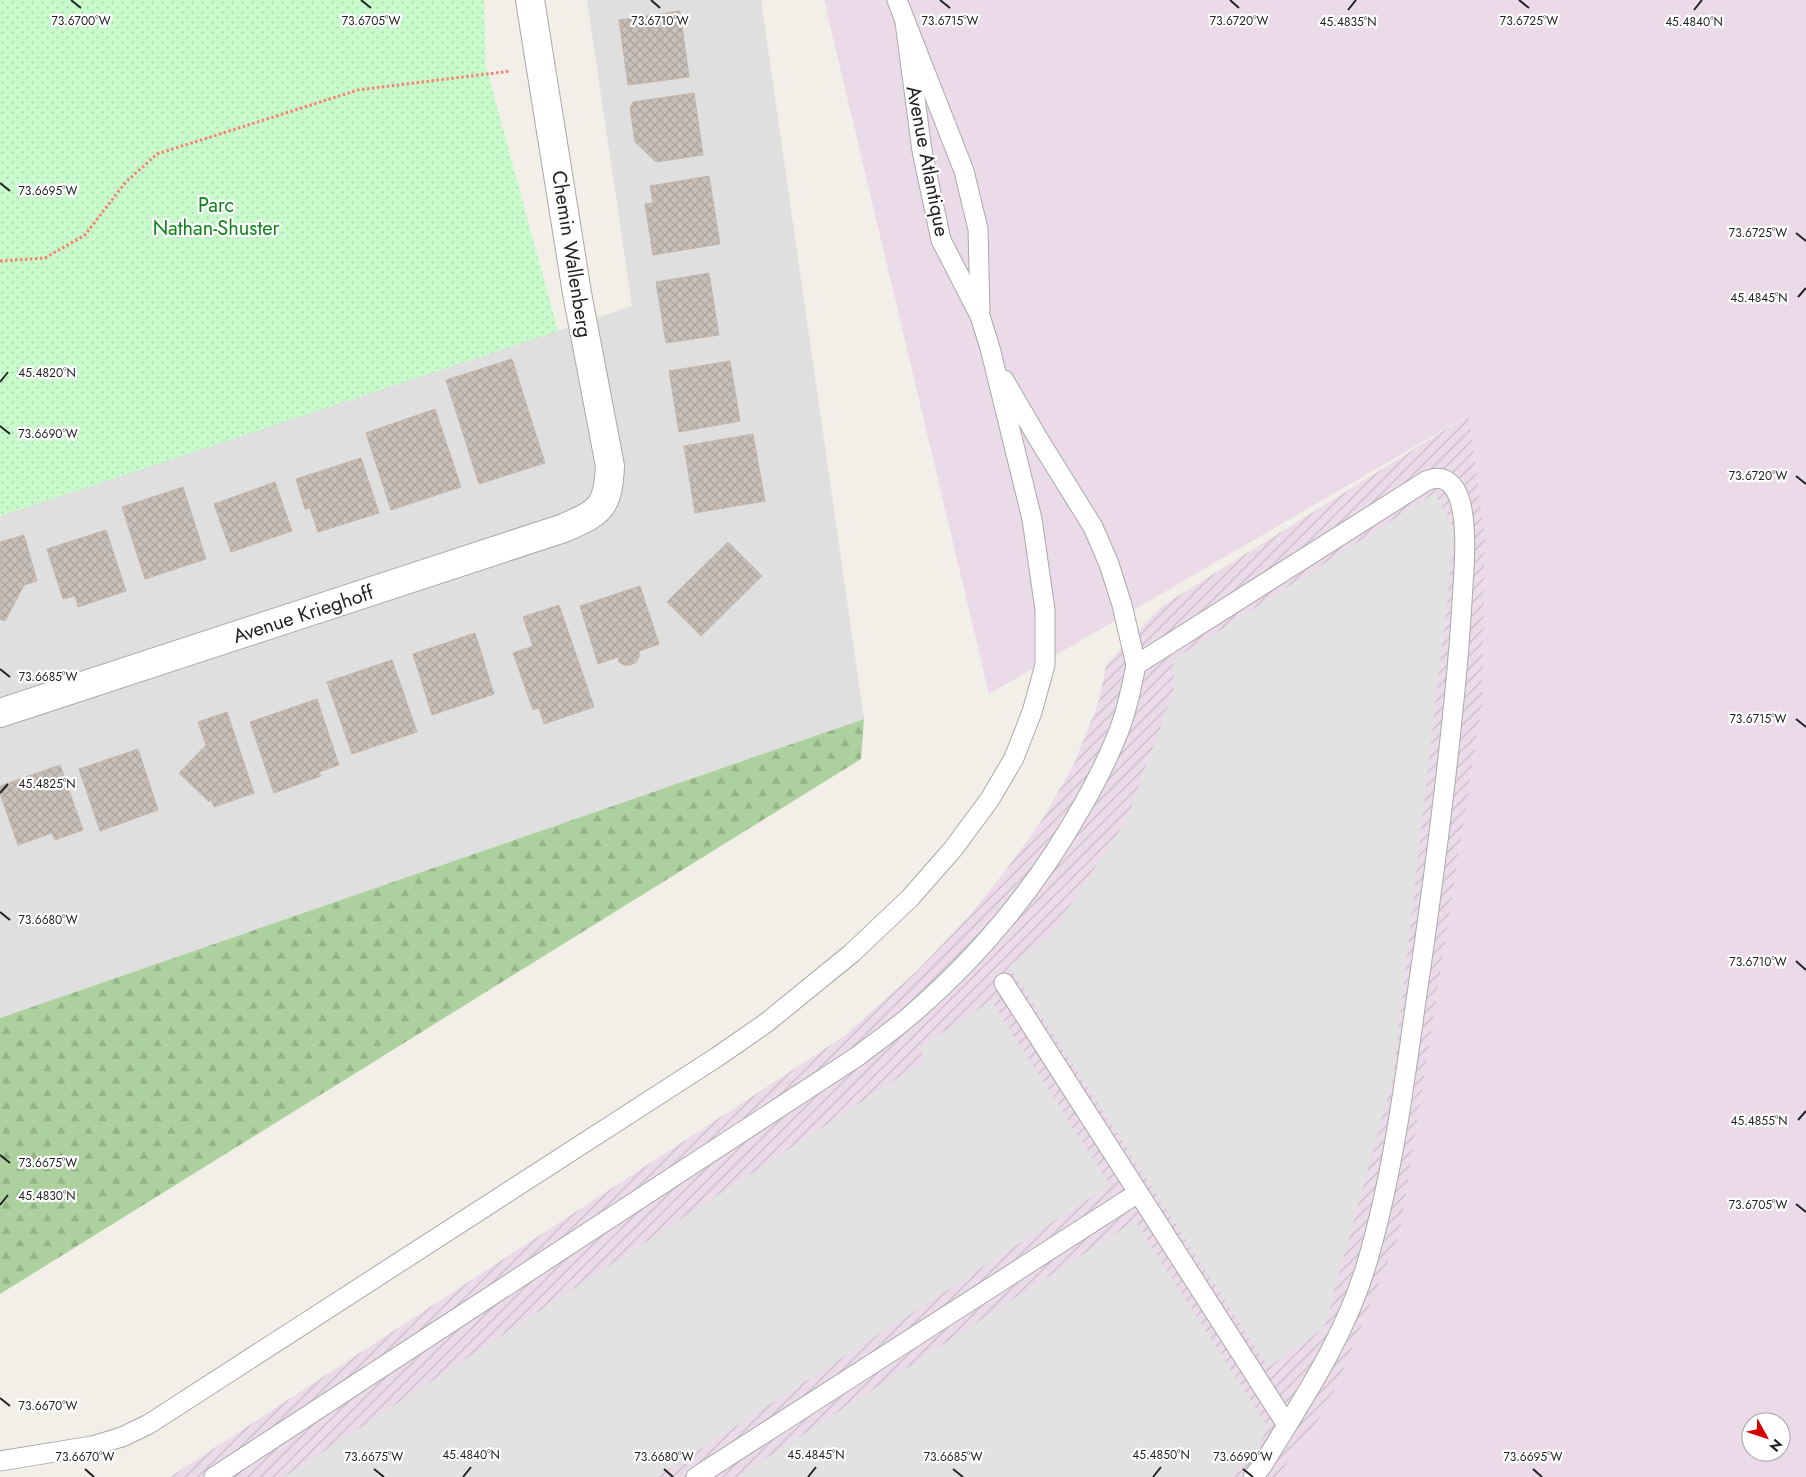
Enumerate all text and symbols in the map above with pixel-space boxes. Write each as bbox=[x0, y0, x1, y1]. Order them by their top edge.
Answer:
text: 73.6700°W bbox=[51, 12, 111, 30]
text: 73.6705°W bbox=[342, 12, 400, 30]
text: 73.6710°W bbox=[631, 12, 689, 30]
text: 73.6715°W bbox=[922, 12, 979, 30]
text: 73.6720°W bbox=[1210, 12, 1268, 30]
text: 73.6725°W bbox=[1500, 12, 1558, 30]
text: 45.4835°N bbox=[1320, 13, 1376, 31]
text: 45.4840°N bbox=[1665, 13, 1723, 31]
street label: Avenue Atlantique bbox=[899, 83, 956, 239]
street label: Chemin Wallenberg bbox=[544, 168, 599, 340]
text: 73.6695°W bbox=[19, 182, 78, 200]
park label: Parc Nathan-Shuster bbox=[153, 191, 279, 243]
text: 73.6725°W bbox=[1729, 224, 1787, 242]
text: 45.4845°N bbox=[1730, 289, 1788, 307]
text: 45.4820°N bbox=[18, 364, 76, 382]
text: 73.6690°W bbox=[18, 425, 78, 443]
text: 73.6720°W bbox=[1729, 467, 1787, 485]
street label: Avenue Krieghoff bbox=[229, 578, 378, 651]
text: 73.6685°W bbox=[19, 668, 77, 686]
text: 73.6715°W bbox=[1730, 710, 1787, 728]
text: 45.4825°N bbox=[18, 775, 76, 793]
text: 73.6680°W bbox=[18, 911, 78, 929]
text: 73.6710°W bbox=[1729, 953, 1787, 971]
text: 45.4855°N bbox=[1730, 1112, 1788, 1130]
text: 73.6675°W bbox=[19, 1154, 77, 1172]
text: 45.4830°N bbox=[18, 1187, 76, 1205]
text: 73.6705°W bbox=[1729, 1196, 1787, 1214]
text: 73.6670°W bbox=[19, 1397, 78, 1415]
north arrow bbox=[1741, 1412, 1791, 1462]
text: N bbox=[1765, 1435, 1787, 1456]
text: 45.4840°N bbox=[442, 1446, 500, 1464]
text: 45.4845°N bbox=[787, 1446, 845, 1464]
text: 45.4850°N bbox=[1132, 1446, 1190, 1464]
text: 73.6670°W bbox=[56, 1448, 115, 1466]
text: 73.6675°W bbox=[345, 1448, 403, 1466]
text: 73.6680°W bbox=[634, 1448, 694, 1466]
text: 73.6685°W bbox=[924, 1448, 982, 1466]
text: 73.6690°W bbox=[1213, 1448, 1273, 1466]
text: 73.6695°W bbox=[1504, 1448, 1563, 1466]

